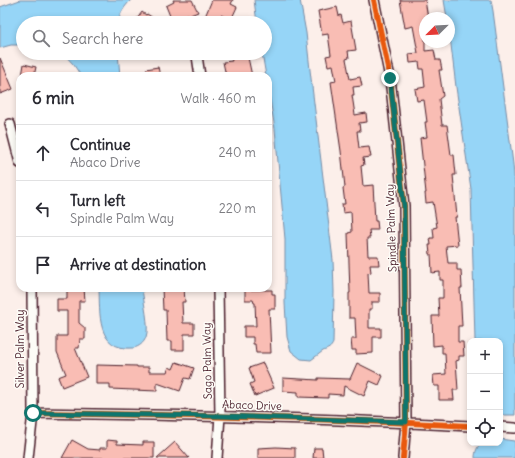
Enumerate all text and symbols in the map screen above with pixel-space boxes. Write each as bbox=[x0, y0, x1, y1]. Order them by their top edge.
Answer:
north arrow bbox=[419, 12, 455, 48]
search box bbox=[16, 16, 272, 60]
icon: search bbox=[30, 27, 52, 49]
text: Search here bbox=[62, 29, 143, 48]
route end bbox=[381, 69, 399, 87]
text: 6 min bbox=[32, 87, 74, 109]
text: Walk · 460 m bbox=[181, 90, 256, 107]
text: Continue bbox=[70, 135, 131, 154]
icon: ahead bbox=[32, 142, 54, 164]
text: 240 m bbox=[219, 144, 256, 161]
text: Abaco Drive bbox=[70, 154, 141, 171]
street label: Spindle Palm Way bbox=[382, 184, 400, 272]
text: Turn left bbox=[70, 191, 125, 210]
icon: left bbox=[32, 198, 54, 220]
text: 220 m bbox=[219, 200, 256, 217]
text: Spindle Palm Way bbox=[70, 210, 174, 227]
icon: arrive bbox=[32, 254, 54, 276]
text: Arrive at destination bbox=[70, 255, 206, 274]
street label: Silver Palm Way bbox=[13, 310, 27, 388]
street label: Sago Palm Way bbox=[199, 323, 215, 399]
map controls bbox=[467, 338, 503, 446]
button: + bbox=[467, 338, 503, 374]
button: − bbox=[467, 374, 503, 410]
street label: Abaco Drive bbox=[222, 397, 282, 413]
route start bbox=[24, 404, 42, 422]
button: locate bbox=[467, 410, 503, 446]

